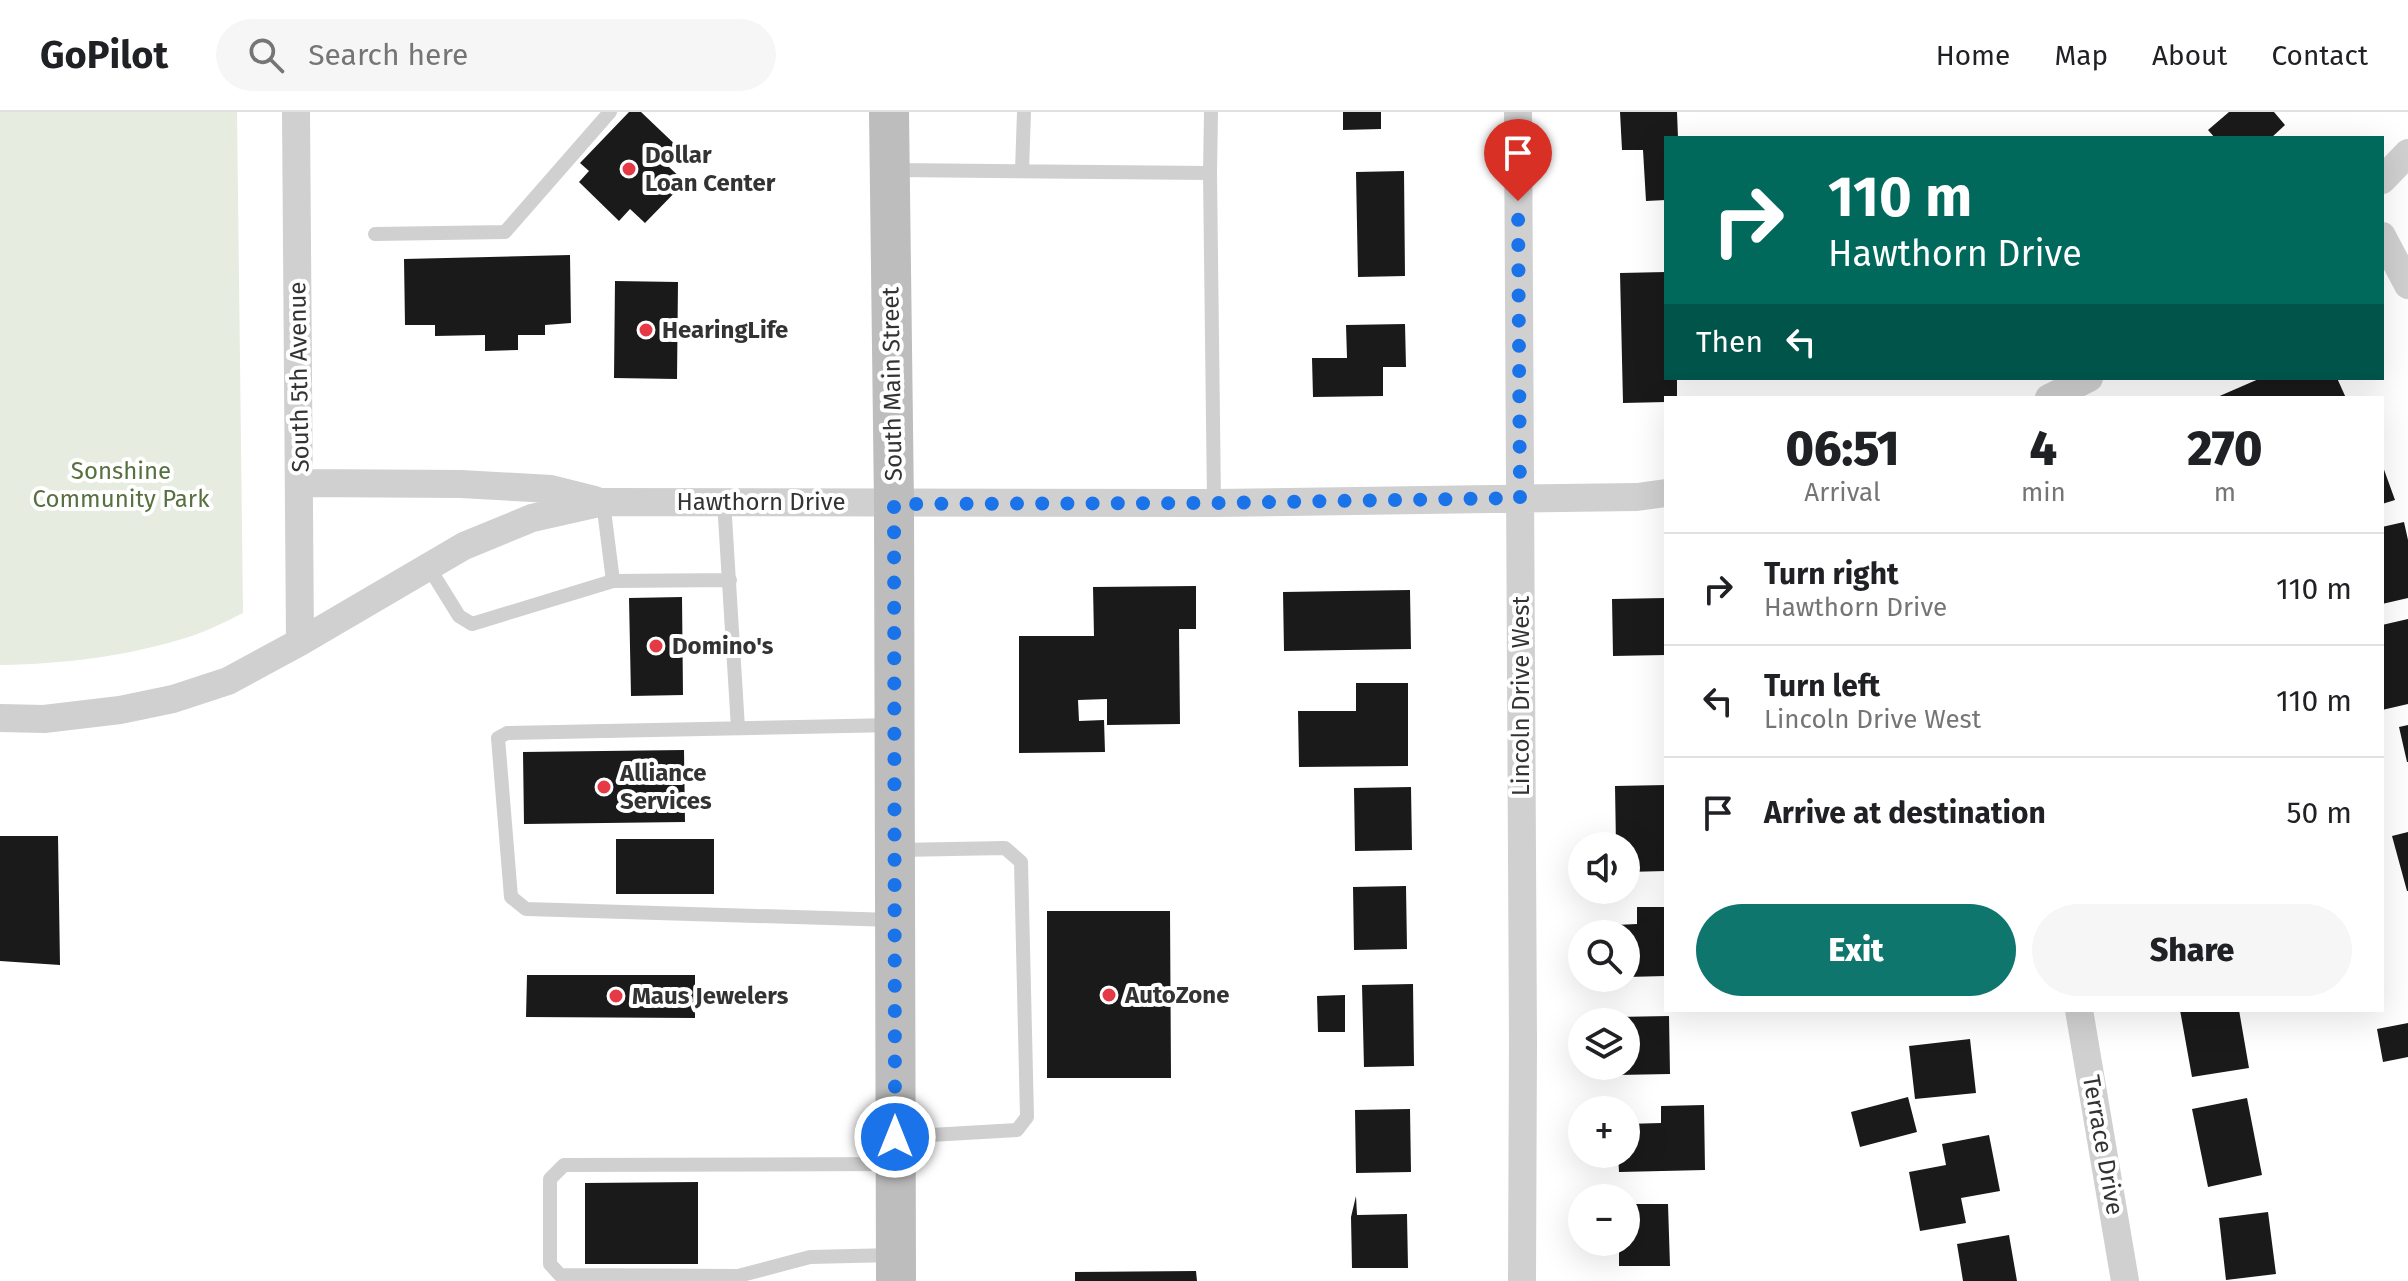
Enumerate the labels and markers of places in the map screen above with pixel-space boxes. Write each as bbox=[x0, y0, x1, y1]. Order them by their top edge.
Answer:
pin bbox=[1484, 119, 1552, 201]
place label: Dollar Loan Center bbox=[645, 141, 776, 197]
marker: Dollar Loan Center bbox=[620, 160, 638, 178]
place label: HearingLife bbox=[662, 316, 788, 344]
marker: HearingLife bbox=[637, 321, 655, 339]
place label: Domino's bbox=[672, 632, 774, 660]
marker: Domino's bbox=[647, 637, 665, 655]
place label: Alliance Services bbox=[619, 759, 712, 815]
marker: Alliance Services bbox=[595, 778, 613, 796]
place label: AutoZone bbox=[1124, 981, 1229, 1009]
place label: Maus Jewelers bbox=[632, 982, 789, 1010]
marker: AutoZone bbox=[1100, 986, 1118, 1004]
marker: Maus Jewelers bbox=[607, 987, 625, 1005]

